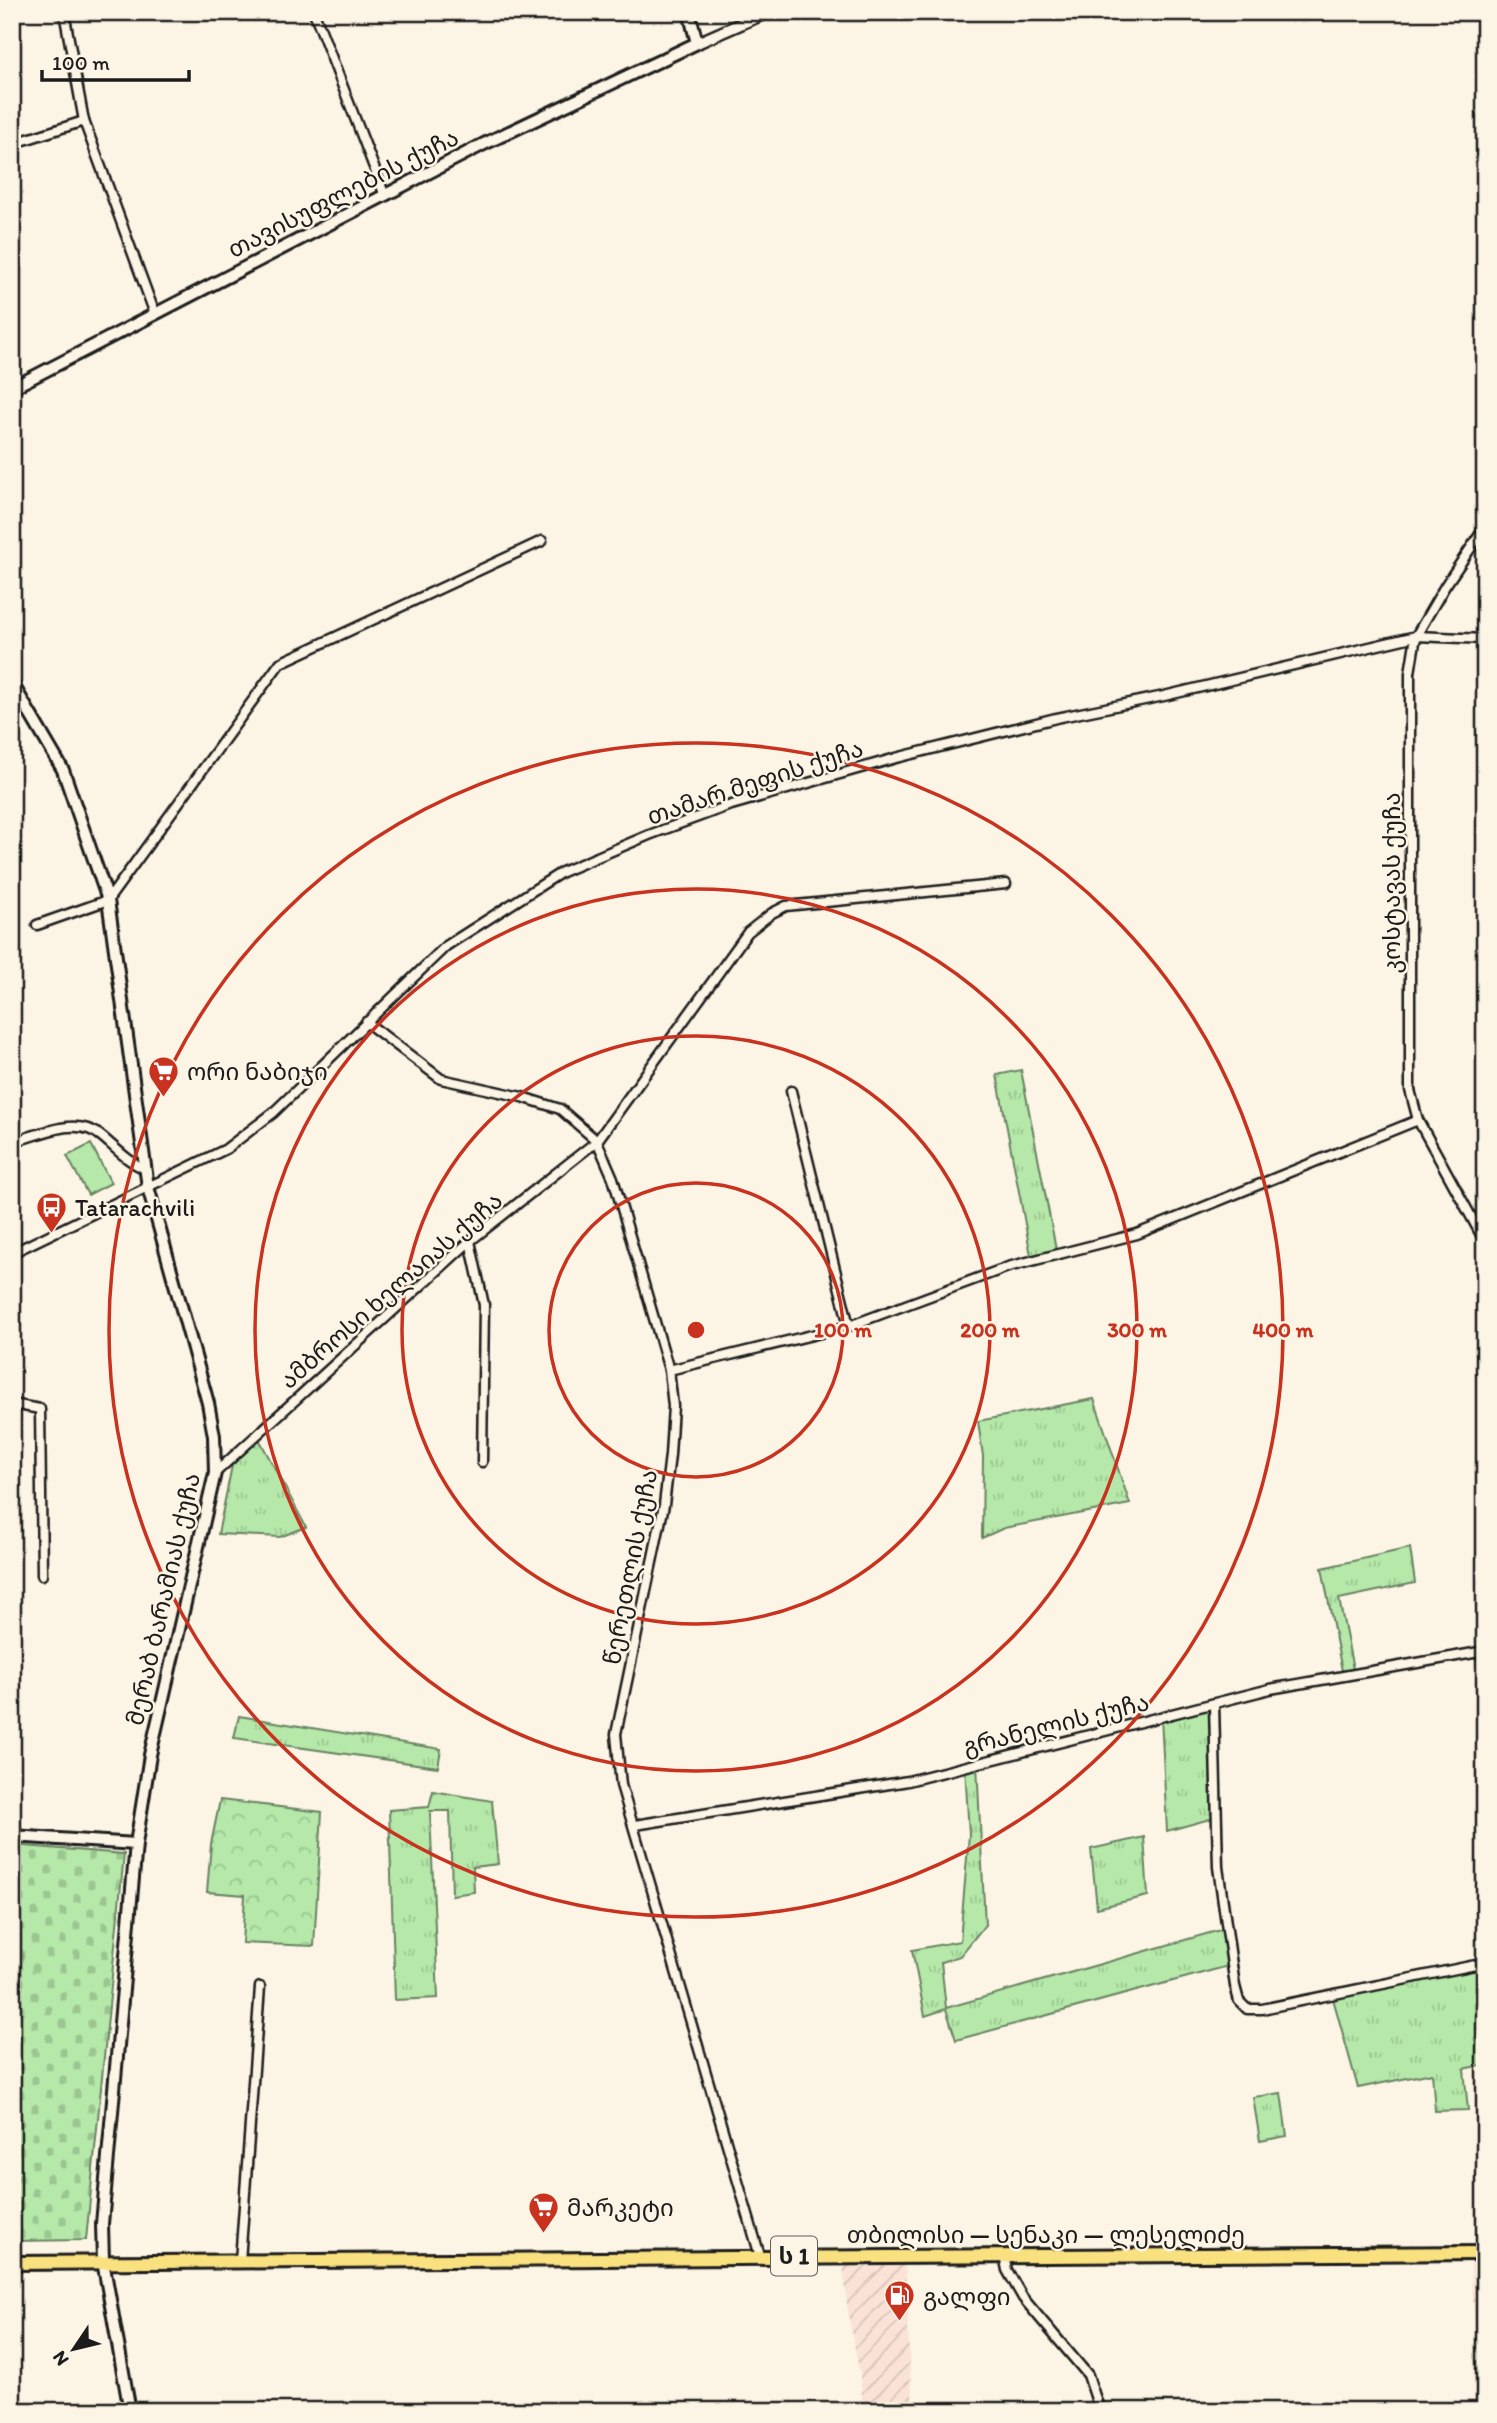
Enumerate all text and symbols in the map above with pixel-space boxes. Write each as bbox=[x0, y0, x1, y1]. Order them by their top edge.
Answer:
scale bar bbox=[42, 38, 189, 82]
text: 100 m bbox=[52, 50, 110, 75]
street label: თავისუფლების ქუჩა bbox=[223, 122, 463, 264]
street label: თამარ მეფის ქუჩა bbox=[643, 733, 867, 831]
street label: კოსტავას ქუჩა bbox=[1377, 792, 1406, 974]
supermarket icon: ორი ნაბიჯი bbox=[147, 1054, 181, 1098]
place label: ორი ნაბიჯი bbox=[187, 1057, 328, 1086]
street label: ამბროსი ხელაიას ქუჩა bbox=[274, 1186, 508, 1394]
bus stop icon: Tatarachvili bbox=[35, 1190, 69, 1234]
place label: Tatarachvili bbox=[75, 1193, 195, 1222]
text: 100 m bbox=[814, 1317, 872, 1342]
text: 200 m bbox=[960, 1317, 1020, 1342]
text: 300 m bbox=[1107, 1317, 1167, 1342]
text: 400 m bbox=[1253, 1317, 1314, 1342]
centre of rings bbox=[684, 1318, 708, 1342]
street label: წერეთლის ქუჩა bbox=[597, 1467, 663, 1667]
street label: მერაბ ბარამიას ქუჩა bbox=[120, 1470, 206, 1728]
street label: გრანელის ქუჩა bbox=[960, 1687, 1152, 1761]
supermarket icon: მარკეტი bbox=[527, 2190, 561, 2234]
place label: მარკეტი bbox=[567, 2193, 674, 2222]
street label: თბილისი — სენაკი — ლესელიძე bbox=[847, 2220, 1245, 2249]
road number: ს 1 bbox=[771, 2236, 817, 2276]
fuel station icon: გალფი bbox=[883, 2279, 917, 2323]
place label: გალფი bbox=[923, 2282, 1011, 2311]
north arrow bbox=[38, 2314, 108, 2384]
text: N bbox=[47, 2347, 74, 2370]

